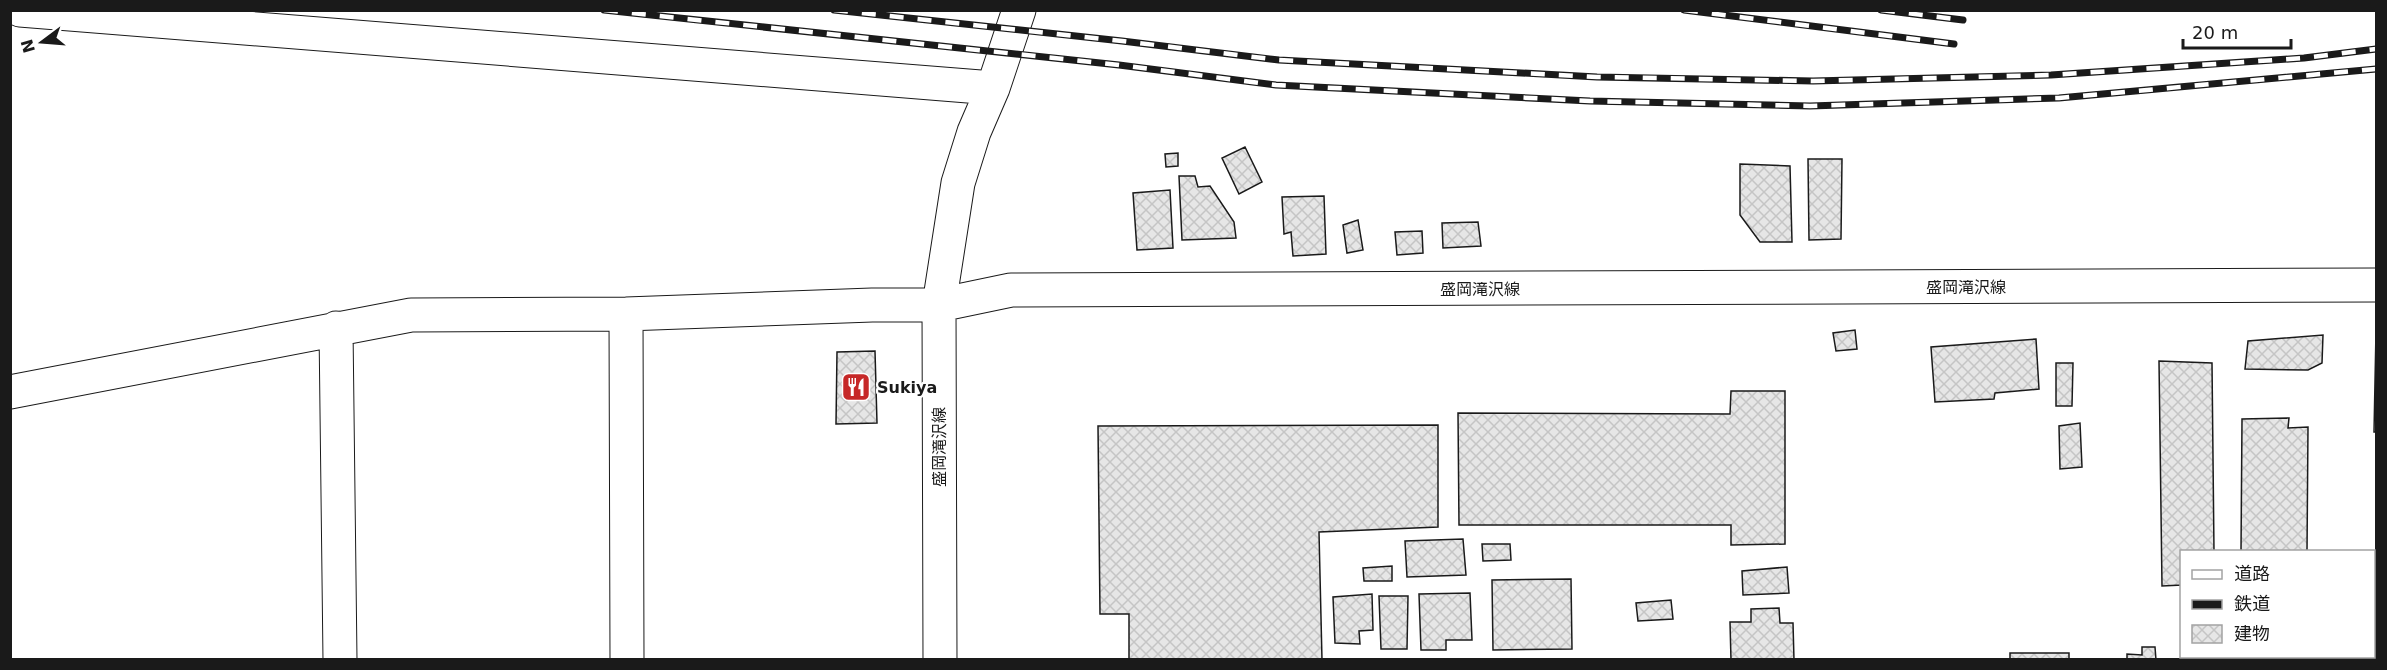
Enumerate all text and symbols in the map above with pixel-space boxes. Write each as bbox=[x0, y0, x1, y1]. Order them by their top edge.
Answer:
north arrow bbox=[12, 12, 72, 72]
scale bar bbox=[2183, 12, 2291, 50]
text: 20 m bbox=[2192, 22, 2238, 43]
text: N bbox=[17, 37, 39, 55]
street label: 盛岡滝沢線 bbox=[1926, 278, 2006, 297]
street label: 盛岡滝沢線 bbox=[1440, 280, 1520, 299]
restaurant icon: Sukiya bbox=[840, 371, 872, 403]
place label: Sukiya bbox=[877, 378, 937, 397]
street label: 盛岡滝沢線 bbox=[930, 407, 949, 487]
legend bbox=[2180, 550, 2375, 658]
text: 道路 bbox=[2234, 563, 2270, 584]
text: 鉄道 bbox=[2234, 593, 2270, 614]
text: 建物 bbox=[2234, 623, 2270, 644]

